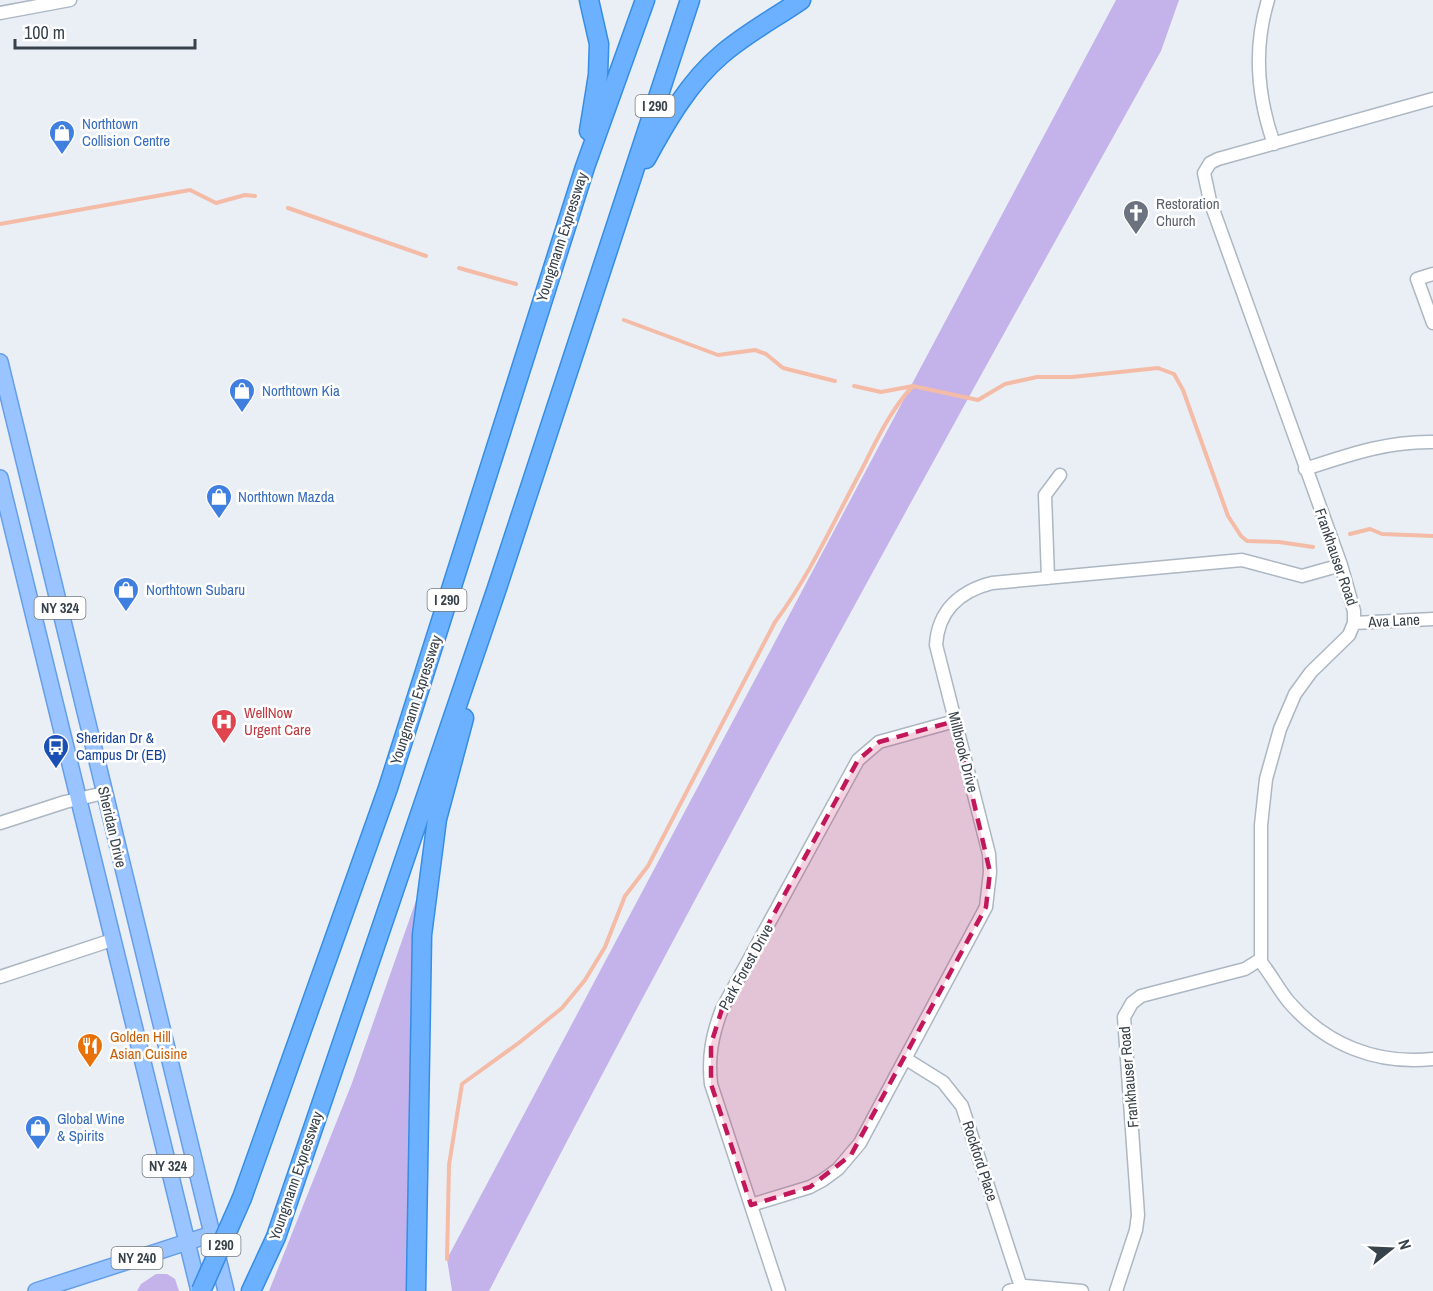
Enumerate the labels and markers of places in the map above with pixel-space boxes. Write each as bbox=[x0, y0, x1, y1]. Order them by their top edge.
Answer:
place label: Northtown Collision Centre bbox=[82, 113, 170, 151]
shop icon: Northtown Collision Centre bbox=[47, 118, 77, 156]
place label: Restoration Church bbox=[1156, 193, 1220, 231]
church icon: Restoration Church bbox=[1121, 198, 1151, 236]
shop icon: Northtown Kia bbox=[227, 376, 257, 414]
place label: Northtown Kia bbox=[262, 380, 340, 401]
shop icon: Northtown Mazda bbox=[204, 482, 234, 520]
place label: Northtown Mazda bbox=[238, 486, 335, 507]
shop icon: Northtown Subaru bbox=[111, 575, 141, 613]
place label: Northtown Subaru bbox=[146, 579, 245, 600]
place label: WellNow Urgent Care bbox=[244, 702, 311, 740]
hospital icon: WellNow Urgent Care bbox=[209, 707, 239, 745]
place label: Sheridan Dr & Campus Dr (EB) bbox=[76, 727, 166, 765]
bus stop icon: Sheridan Dr & Campus Dr (EB) bbox=[41, 732, 71, 770]
place label: Golden Hill Asian Cuisine bbox=[109, 1026, 187, 1064]
restaurant icon: Golden Hill Asian Cuisine bbox=[75, 1031, 105, 1069]
place label: Global Wine & Spirits bbox=[57, 1108, 125, 1146]
shop icon: Global Wine & Spirits bbox=[23, 1113, 53, 1151]

